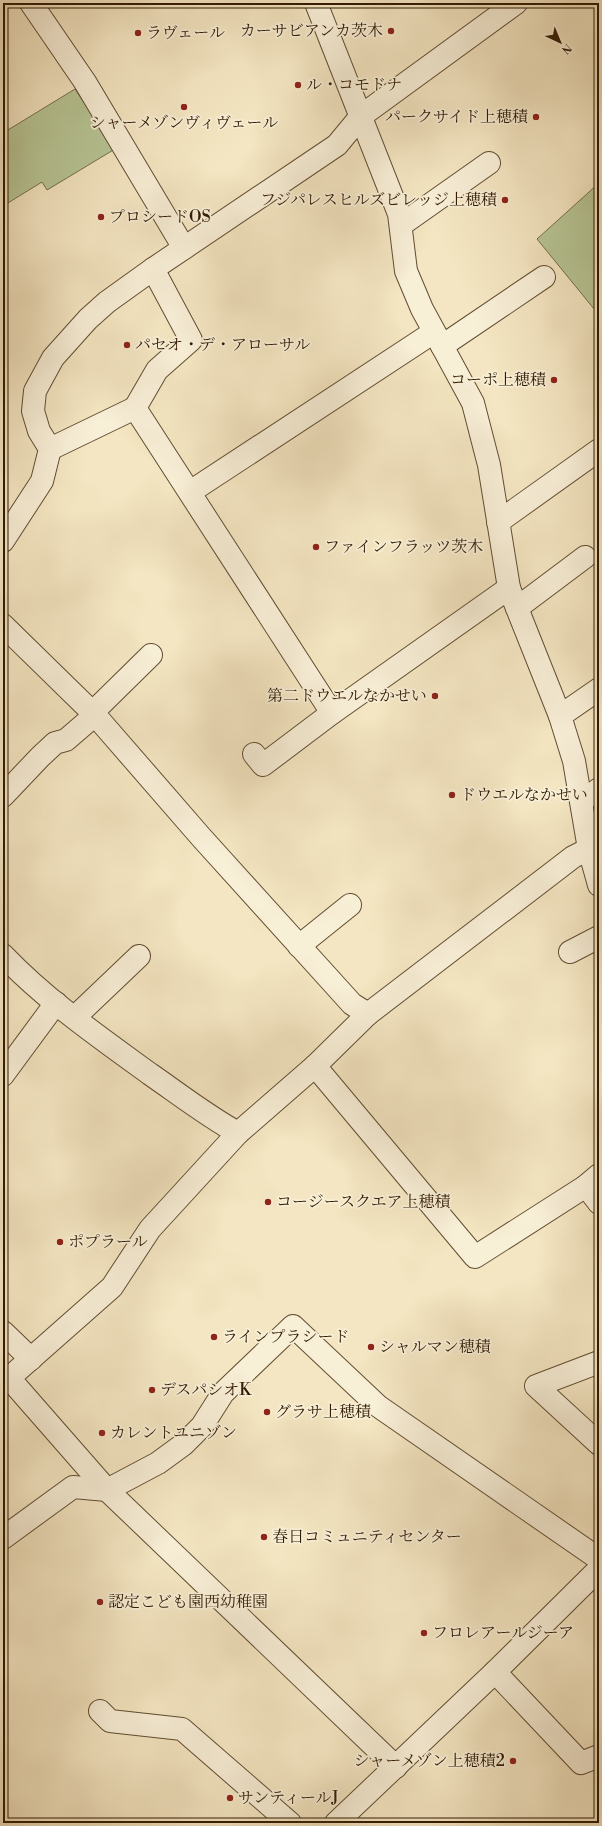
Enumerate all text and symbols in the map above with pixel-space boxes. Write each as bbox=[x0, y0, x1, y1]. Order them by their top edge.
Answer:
place label: カーサビアンカ茨木 bbox=[240, 21, 383, 41]
north arrow bbox=[540, 22, 580, 62]
place label: ラヴェール bbox=[146, 23, 225, 43]
marker: カーサビアンカ茨木 bbox=[386, 26, 396, 36]
marker: ラヴェール bbox=[133, 28, 143, 38]
text: N bbox=[558, 40, 574, 57]
place label: ル・コモドナ bbox=[306, 75, 402, 95]
marker: ル・コモドナ bbox=[293, 80, 303, 90]
marker: シャーメゾンヴィヴェール bbox=[179, 102, 189, 112]
place label: パークサイド上穂積 bbox=[385, 107, 528, 127]
marker: パークサイド上穂積 bbox=[531, 112, 541, 122]
place label: シャーメゾンヴィヴェール bbox=[90, 113, 278, 133]
place label: フジパレスヒルズビレッジ上穂積 bbox=[260, 190, 497, 210]
marker: フジパレスヒルズビレッジ上穂積 bbox=[500, 195, 510, 205]
place label: プロシードOS bbox=[109, 207, 211, 227]
marker: プロシードOS bbox=[96, 212, 106, 222]
place label: パセオ・デ・アローサル bbox=[135, 335, 310, 355]
marker: パセオ・デ・アローサル bbox=[122, 340, 132, 350]
place label: コーポ上穂積 bbox=[450, 370, 546, 390]
marker: コーポ上穂積 bbox=[549, 375, 559, 385]
place label: ファインフラッツ茨木 bbox=[324, 537, 483, 557]
marker: ファインフラッツ茨木 bbox=[311, 542, 321, 552]
place label: 第二ドウエルなかせい bbox=[267, 686, 427, 706]
marker: 第二ドウエルなかせい bbox=[430, 691, 440, 701]
place label: ドウエルなかせい bbox=[460, 785, 588, 805]
marker: ドウエルなかせい bbox=[447, 790, 457, 800]
place label: コージースクエア上穂積 bbox=[276, 1192, 451, 1212]
marker: コージースクエア上穂積 bbox=[263, 1197, 273, 1207]
place label: ポプラール bbox=[68, 1232, 148, 1252]
marker: ポプラール bbox=[55, 1237, 65, 1247]
place label: ラインプラシード bbox=[222, 1327, 350, 1347]
marker: ラインプラシード bbox=[209, 1332, 219, 1342]
place label: シャルマン穂積 bbox=[379, 1337, 491, 1357]
marker: シャルマン穂積 bbox=[366, 1342, 376, 1352]
place label: デスパシオK bbox=[160, 1380, 252, 1400]
marker: デスパシオK bbox=[147, 1385, 157, 1395]
place label: グラサ上穂積 bbox=[275, 1402, 371, 1422]
marker: グラサ上穂積 bbox=[262, 1407, 272, 1417]
place label: カレントユニゾン bbox=[110, 1423, 237, 1443]
marker: カレントユニゾン bbox=[97, 1428, 107, 1438]
place label: 春日コミュニティセンター bbox=[272, 1527, 462, 1547]
marker: 春日コミュニティセンター bbox=[259, 1532, 269, 1542]
place label: 認定こども園西幼稚園 bbox=[108, 1592, 268, 1612]
marker: 認定こども園西幼稚園 bbox=[95, 1597, 105, 1607]
place label: フロレアールジーア bbox=[432, 1623, 574, 1643]
marker: フロレアールジーア bbox=[419, 1628, 429, 1638]
place label: シャーメゾン上穂積2 bbox=[353, 1751, 505, 1771]
marker: シャーメゾン上穂積2 bbox=[508, 1756, 518, 1766]
place label: サンティールJ bbox=[238, 1788, 339, 1808]
marker: サンティールJ bbox=[225, 1793, 235, 1803]

